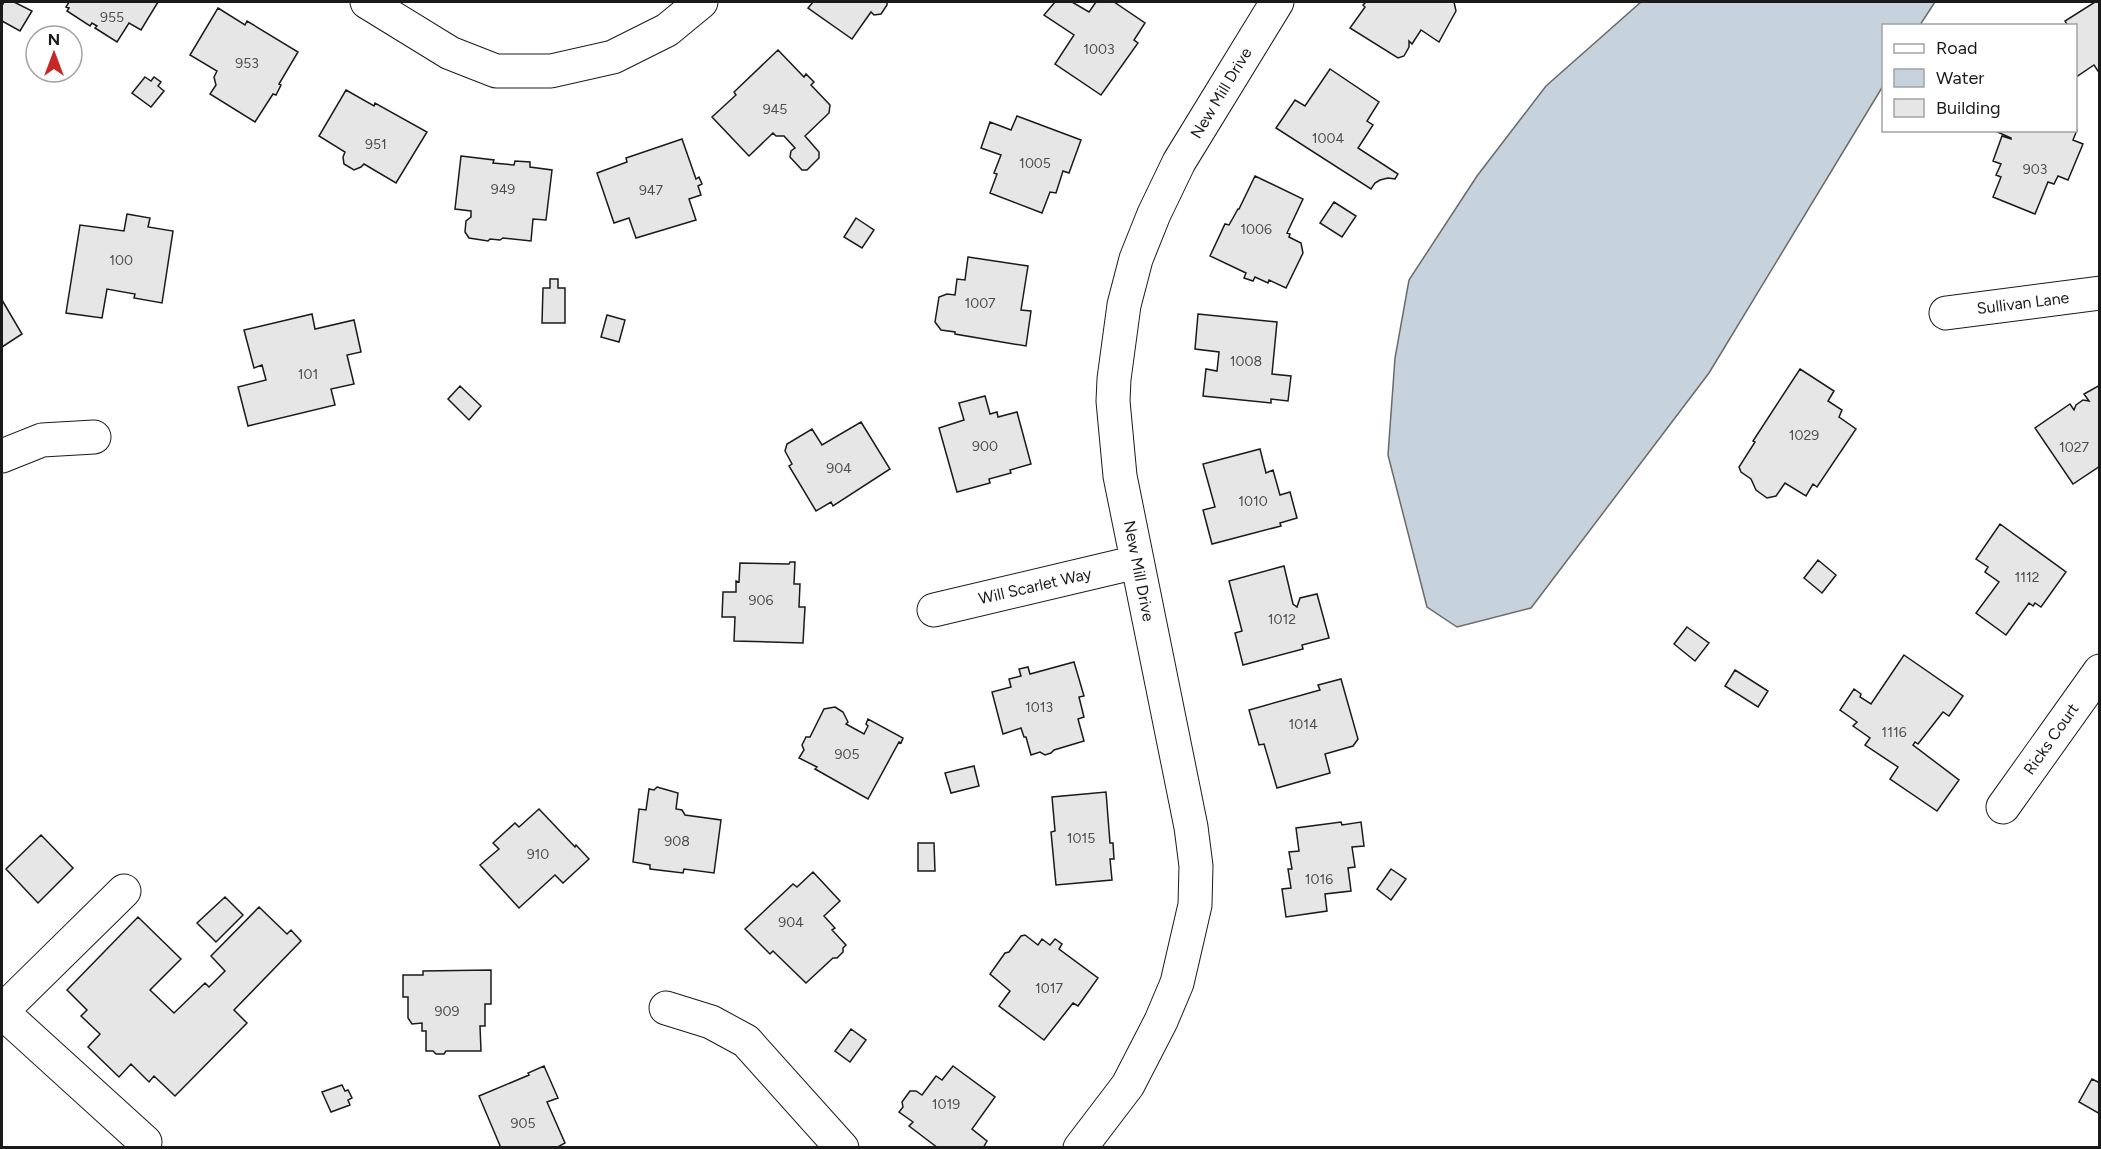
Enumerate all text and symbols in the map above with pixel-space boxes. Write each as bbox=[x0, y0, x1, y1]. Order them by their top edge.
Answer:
house number: 955 bbox=[100, 9, 124, 26]
north arrow bbox=[24, 24, 84, 84]
legend bbox=[1882, 24, 2077, 132]
text: N bbox=[48, 30, 60, 49]
text: Road bbox=[1936, 37, 1977, 59]
house number: 1003 bbox=[1083, 41, 1115, 58]
street label: New Mill Drive bbox=[1186, 44, 1256, 142]
house number: 953 bbox=[235, 55, 259, 72]
text: Water bbox=[1936, 67, 1984, 89]
text: Building bbox=[1936, 97, 2001, 119]
house number: 945 bbox=[763, 101, 787, 118]
house number: 1004 bbox=[1312, 130, 1345, 147]
house number: 951 bbox=[365, 136, 387, 153]
house number: 1005 bbox=[1019, 155, 1051, 172]
house number: 903 bbox=[2023, 161, 2047, 178]
house number: 949 bbox=[491, 181, 515, 198]
house number: 947 bbox=[639, 182, 664, 199]
house number: 1006 bbox=[1240, 221, 1272, 238]
house number: 100 bbox=[109, 252, 133, 269]
street label: Sullivan Lane bbox=[1976, 288, 2070, 318]
house number: 1007 bbox=[964, 295, 996, 312]
house number: 1008 bbox=[1230, 353, 1262, 370]
house number: 101 bbox=[298, 366, 318, 383]
house number: 1029 bbox=[1789, 427, 1819, 444]
house number: 900 bbox=[972, 438, 998, 455]
house number: 1027 bbox=[2059, 439, 2090, 456]
house number: 904 bbox=[826, 460, 852, 477]
house number: 1010 bbox=[1238, 493, 1268, 510]
street label: New Mill Drive bbox=[1120, 519, 1158, 623]
street label: Will Scarlet Way bbox=[977, 564, 1094, 608]
house number: 1112 bbox=[2014, 569, 2040, 586]
house number: 906 bbox=[749, 592, 773, 609]
house number: 1012 bbox=[1268, 611, 1296, 628]
house number: 1013 bbox=[1025, 699, 1053, 716]
street label: Ricks Court bbox=[2019, 700, 2083, 778]
house number: 1014 bbox=[1288, 716, 1318, 733]
house number: 1116 bbox=[1881, 724, 1907, 741]
house number: 905 bbox=[835, 746, 859, 763]
house number: 1015 bbox=[1067, 830, 1095, 847]
house number: 908 bbox=[664, 833, 690, 850]
house number: 910 bbox=[527, 846, 549, 863]
house number: 1016 bbox=[1305, 871, 1333, 888]
house number: 904 bbox=[778, 914, 804, 931]
house number: 1017 bbox=[1035, 980, 1064, 997]
house number: 909 bbox=[435, 1003, 459, 1020]
house number: 1019 bbox=[932, 1096, 960, 1113]
house number: 905 bbox=[511, 1115, 535, 1132]

